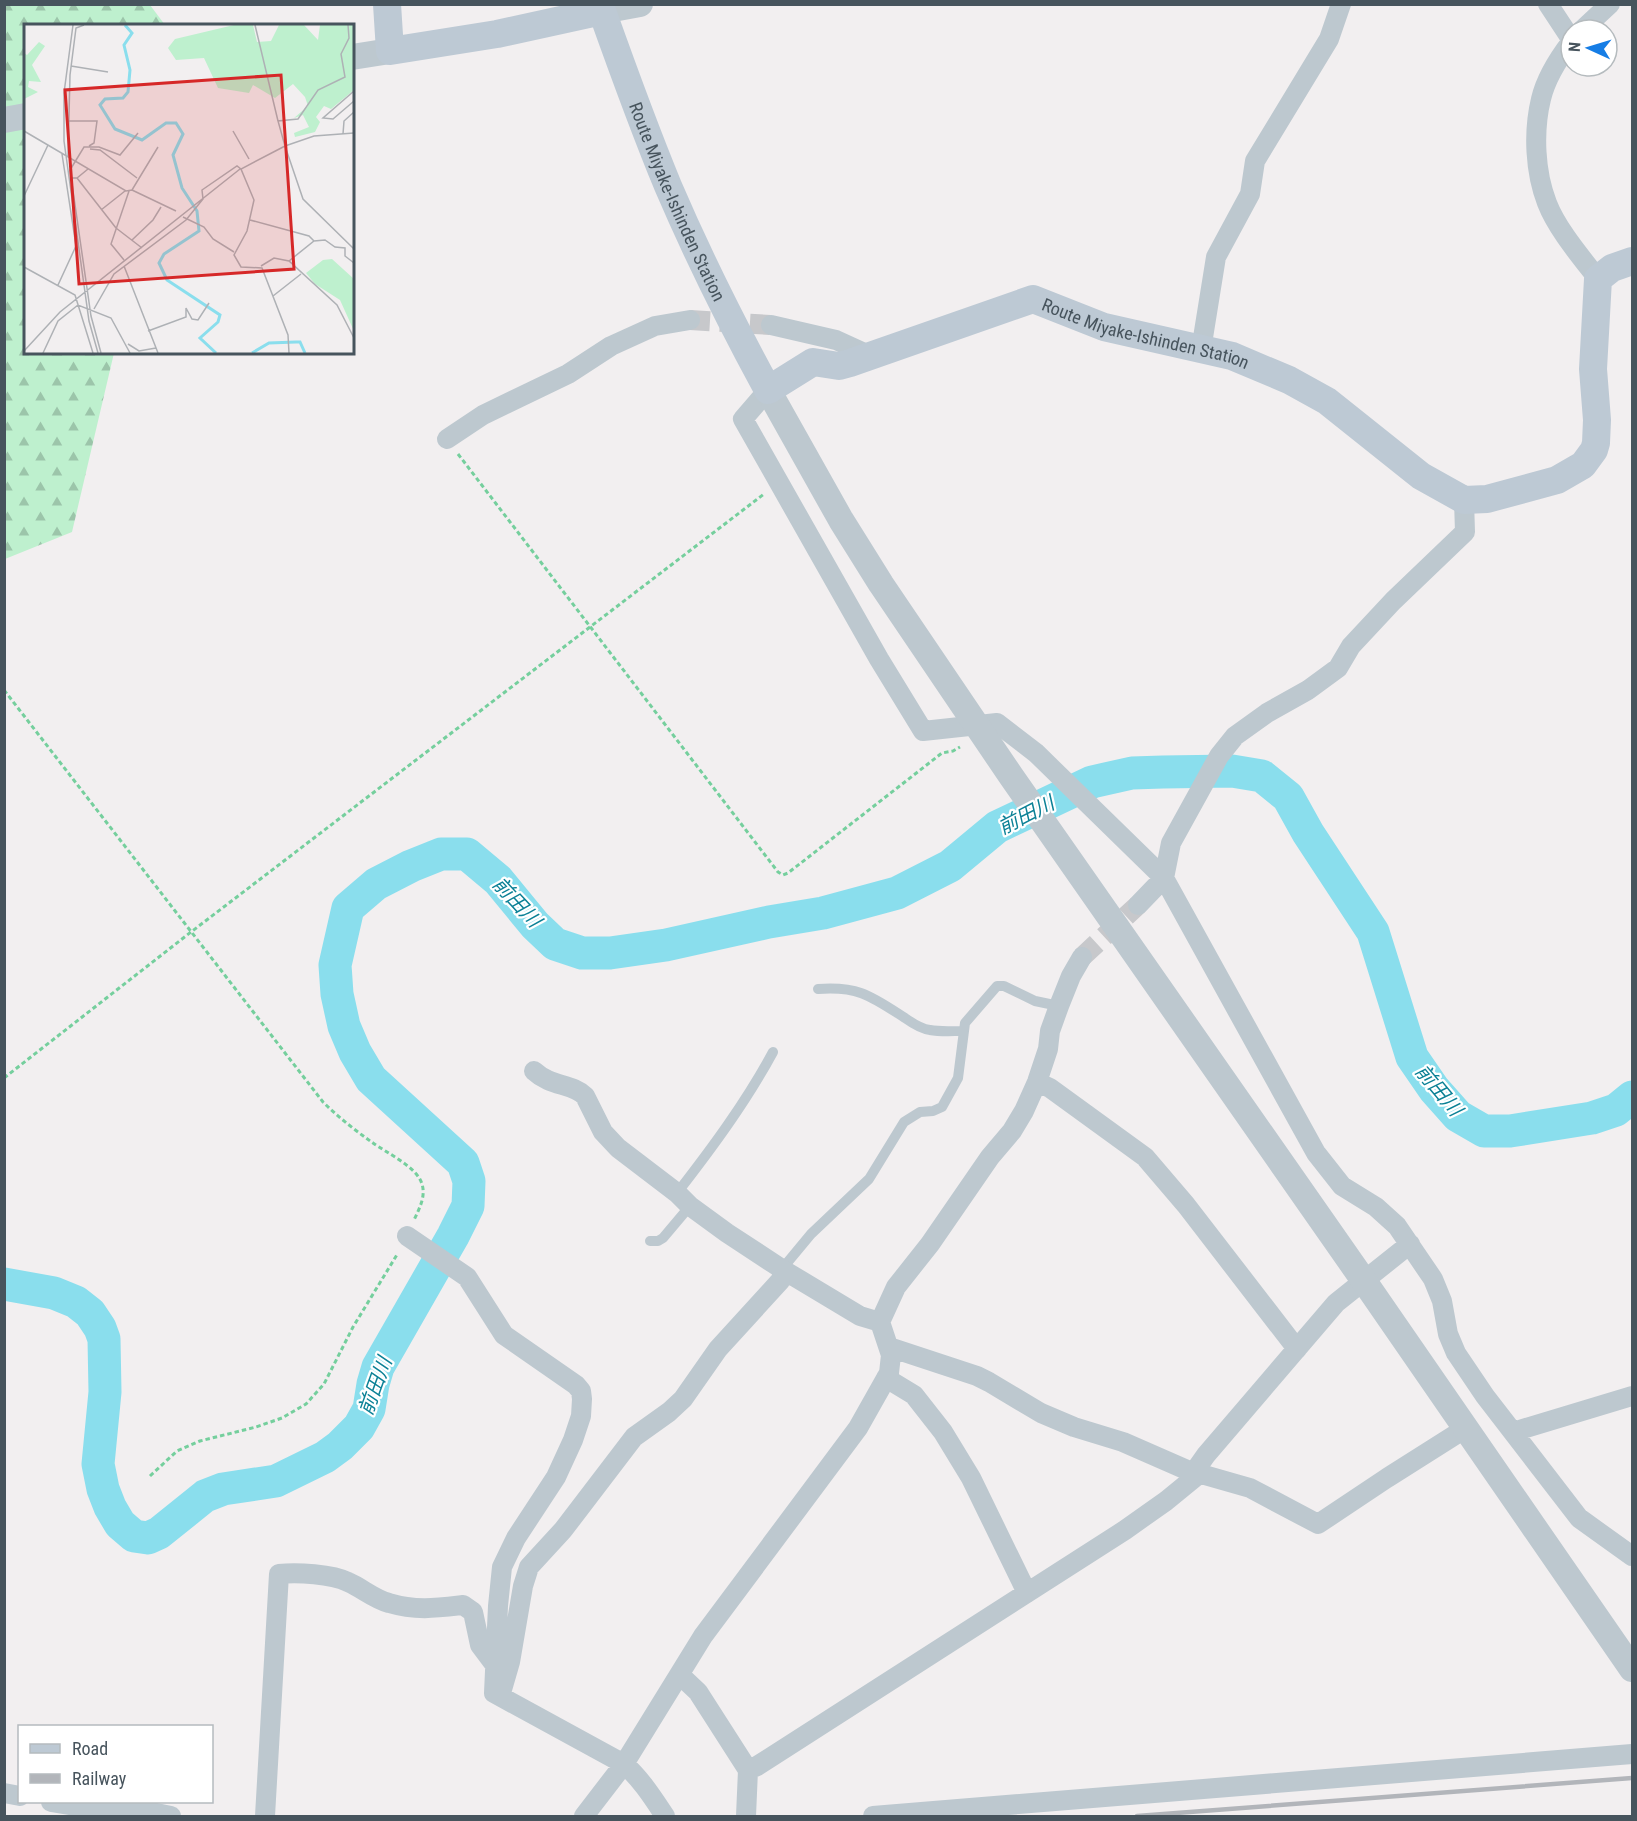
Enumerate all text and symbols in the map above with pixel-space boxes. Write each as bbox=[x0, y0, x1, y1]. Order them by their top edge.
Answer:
north arrow bbox=[1559, 18, 1619, 78]
inset map bbox=[24, 24, 354, 354]
text: N bbox=[1565, 41, 1584, 53]
street label: Route Miyake-Ishinden Station bbox=[626, 99, 730, 304]
street label: Route Miyake-Ishinden Station bbox=[1039, 293, 1253, 373]
water label: 前田川 bbox=[994, 790, 1060, 839]
water label: 前田川 bbox=[488, 872, 548, 934]
water label: 前田川 bbox=[1411, 1059, 1469, 1122]
water label: 前田川 bbox=[353, 1352, 397, 1418]
legend bbox=[18, 1725, 213, 1803]
text: Road bbox=[72, 1738, 108, 1759]
text: Railway bbox=[72, 1768, 127, 1789]

